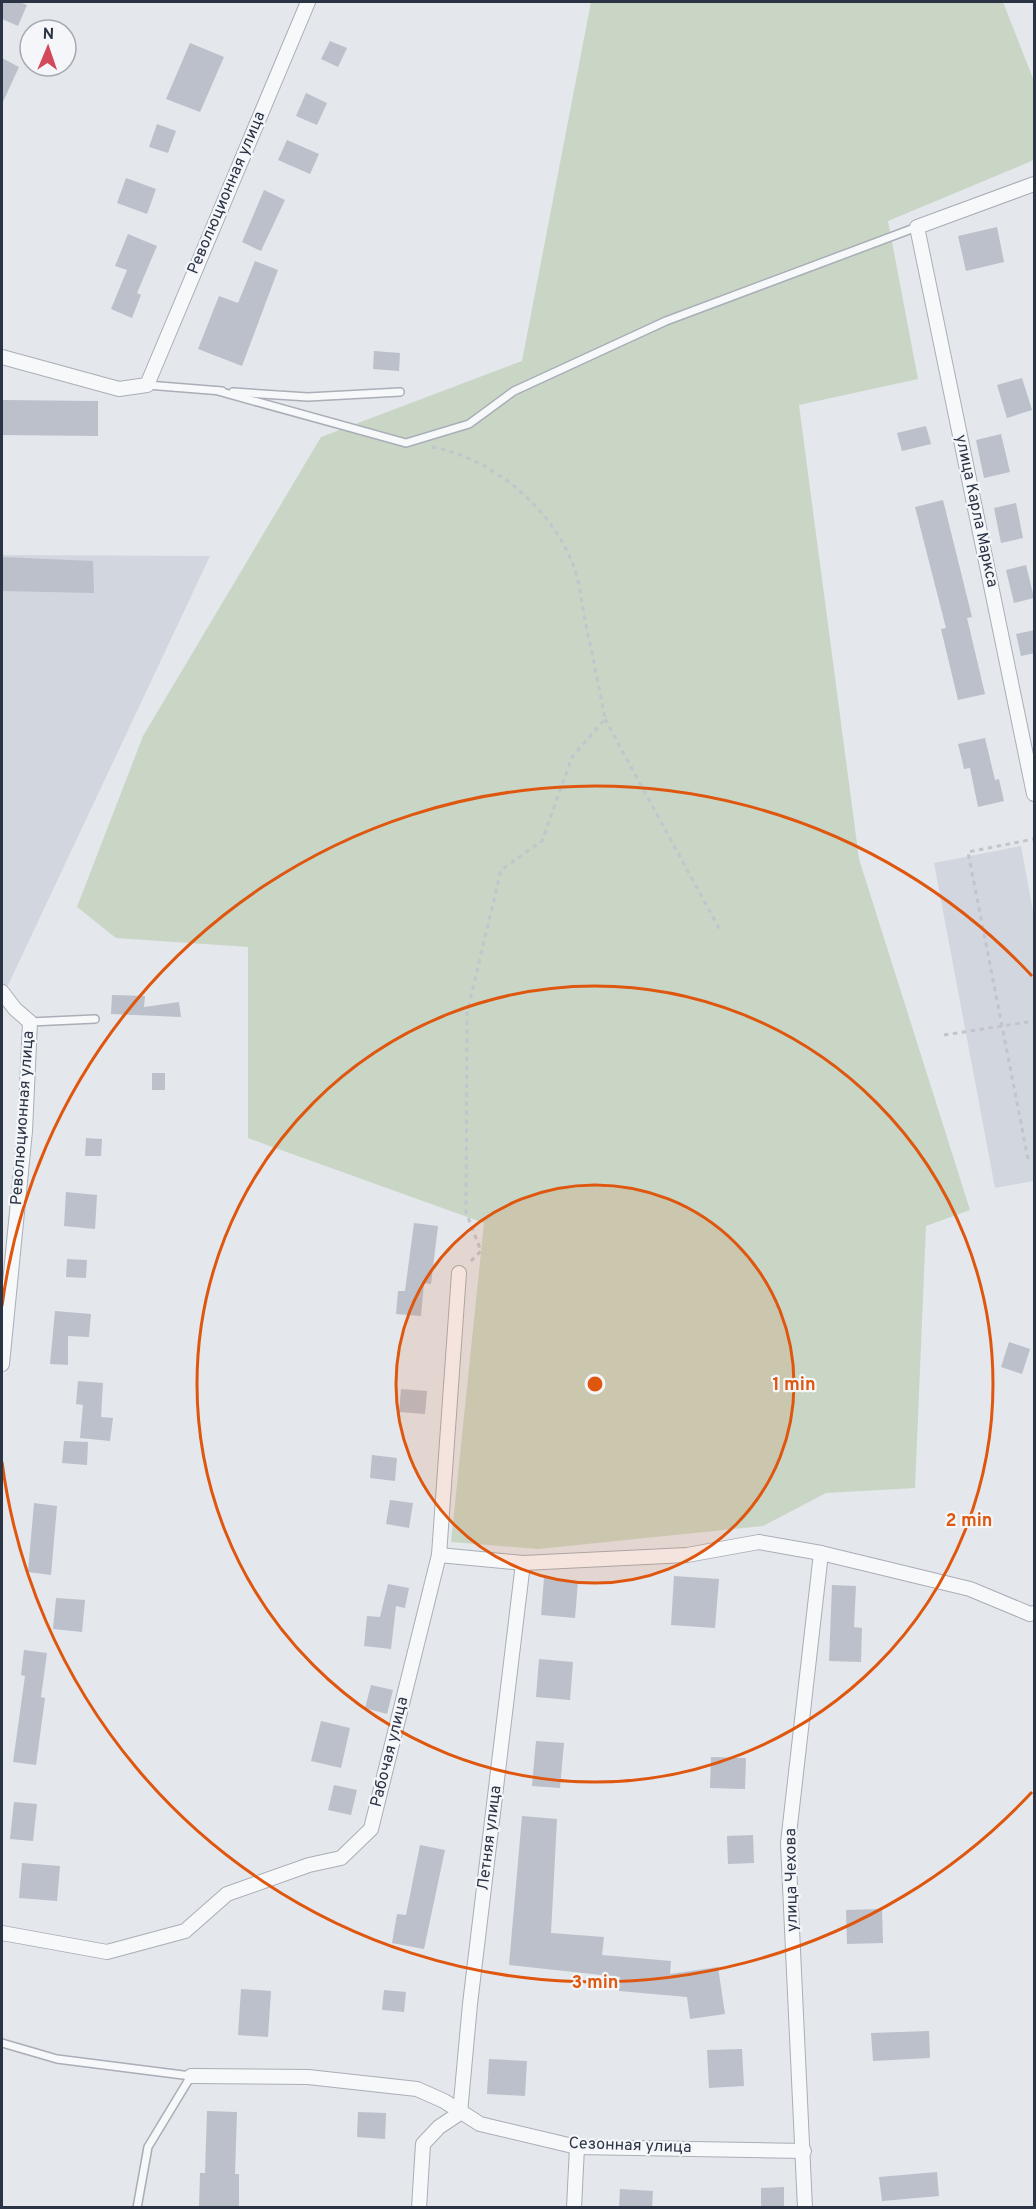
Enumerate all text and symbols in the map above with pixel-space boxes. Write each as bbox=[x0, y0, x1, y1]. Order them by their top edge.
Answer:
north arrow bbox=[18, 18, 78, 78]
text: N bbox=[42, 25, 55, 45]
street label: Революционная улица bbox=[184, 109, 270, 277]
street label: улица Карла Маркса bbox=[950, 433, 1002, 589]
street label: Революционная улица bbox=[7, 1030, 39, 1206]
centre of rings bbox=[585, 1374, 605, 1394]
text: 1 min bbox=[772, 1374, 816, 1397]
text: 2 min bbox=[945, 1510, 993, 1533]
street label: Рабочая улица bbox=[367, 1695, 413, 1809]
street label: Летняя улица bbox=[474, 1784, 506, 1892]
street label: улица Чехова bbox=[781, 1828, 803, 1932]
text: 3 min bbox=[572, 1972, 618, 1995]
street label: Сезонная улица bbox=[568, 2134, 692, 2158]

